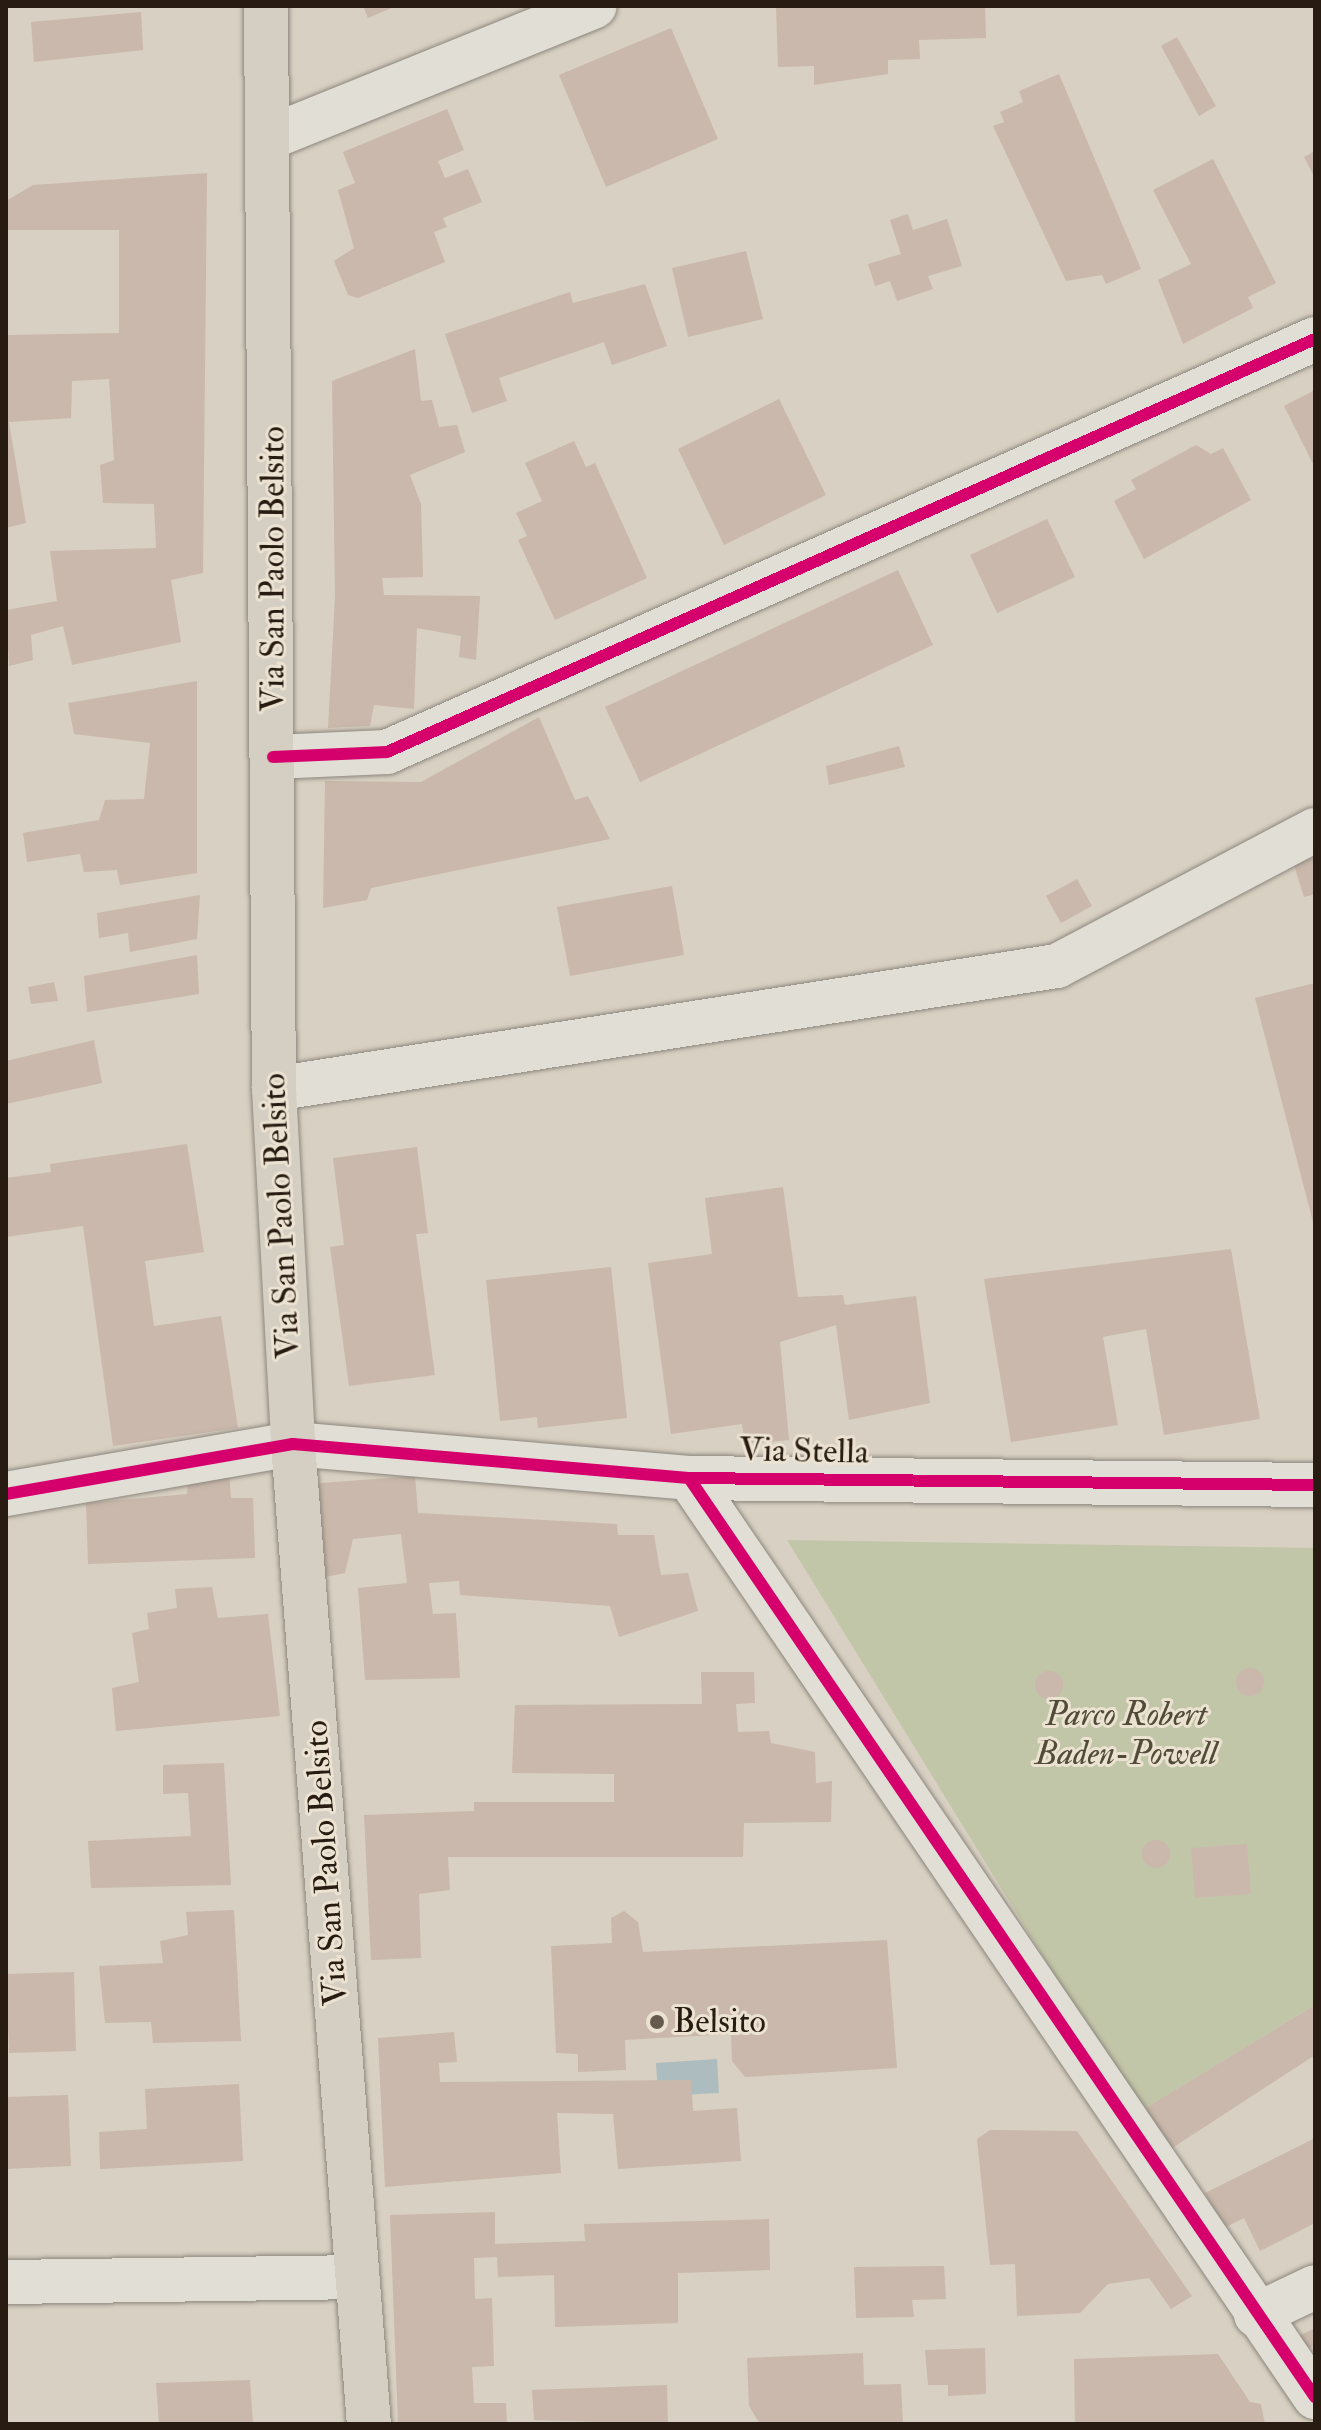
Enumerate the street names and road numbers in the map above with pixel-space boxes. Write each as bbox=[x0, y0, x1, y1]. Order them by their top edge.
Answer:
street label: Via San Paolo Belsito bbox=[253, 426, 293, 712]
street label: Via San Paolo Belsito bbox=[253, 1072, 309, 1360]
street label: Via Stella bbox=[739, 1429, 869, 1473]
street label: Via San Paolo Belsito bbox=[296, 1719, 356, 2007]

